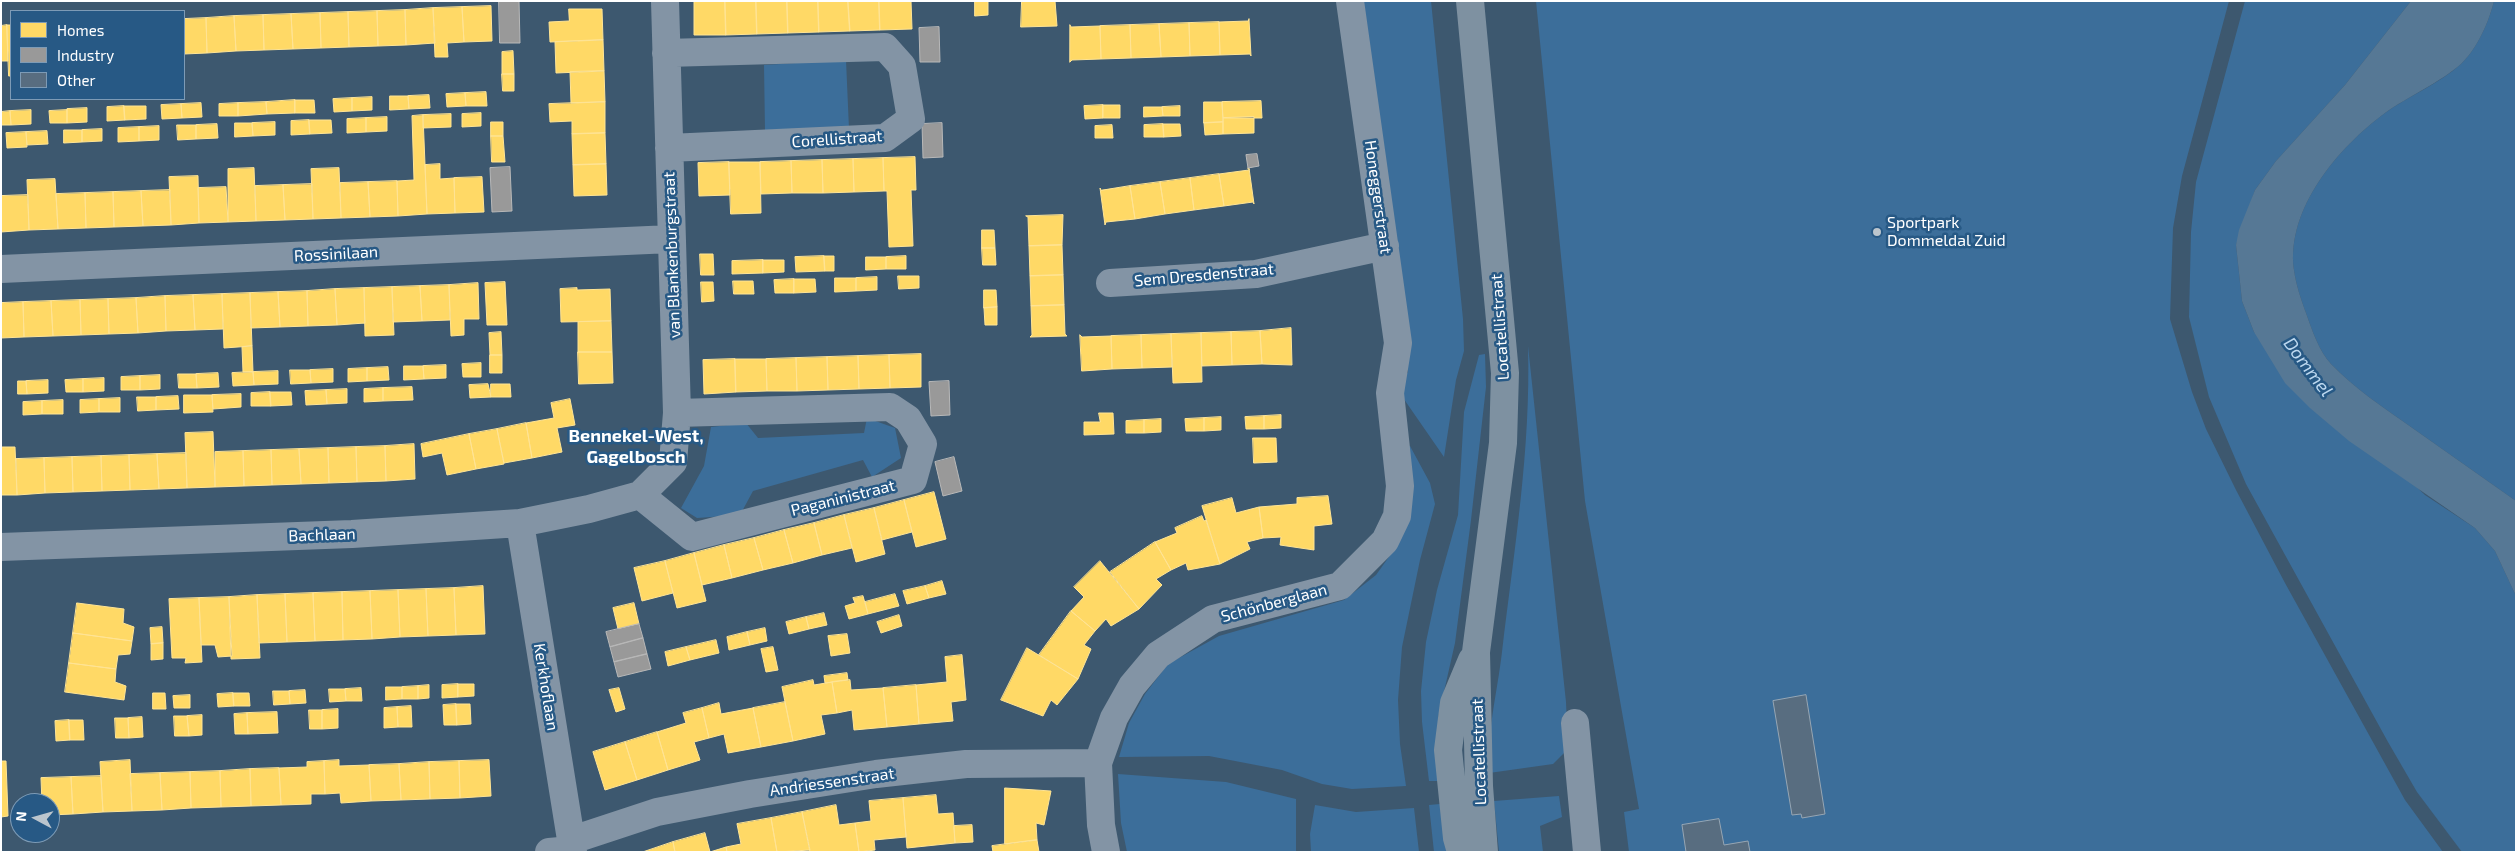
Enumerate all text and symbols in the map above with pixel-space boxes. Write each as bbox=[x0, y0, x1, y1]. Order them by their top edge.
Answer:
legend bbox=[10, 10, 185, 100]
text: Homes bbox=[57, 21, 104, 39]
text: Industry bbox=[57, 46, 114, 64]
text: Other bbox=[57, 71, 96, 89]
street label: Corellistraat bbox=[791, 126, 883, 152]
street label: Honeggerstraat bbox=[1361, 139, 1395, 255]
street label: van Blankenburgstraat bbox=[660, 172, 684, 338]
place label: Sportpark Dommeldal Zuid bbox=[1887, 213, 2006, 251]
marker: Sportpark Dommeldal Zuid bbox=[1871, 226, 1883, 238]
street label: Rossinilaan bbox=[294, 242, 378, 266]
street label: Sem Dresdenstraat bbox=[1133, 259, 1275, 291]
street label: Locatellistraat bbox=[1487, 273, 1513, 381]
water label: Dommel bbox=[2279, 333, 2337, 401]
district label: Bennekel-West, Gagelbosch bbox=[568, 425, 704, 468]
street label: Paganinistraat bbox=[789, 476, 897, 520]
street label: Bachlaan bbox=[288, 524, 356, 546]
street label: Schönberglaan bbox=[1219, 580, 1329, 626]
street label: Kerkhoflaan bbox=[530, 642, 562, 732]
street label: Locatellistraat bbox=[1468, 699, 1490, 805]
street label: Andriessenstraat bbox=[768, 764, 896, 800]
north arrow bbox=[10, 793, 60, 843]
text: N bbox=[12, 811, 30, 822]

